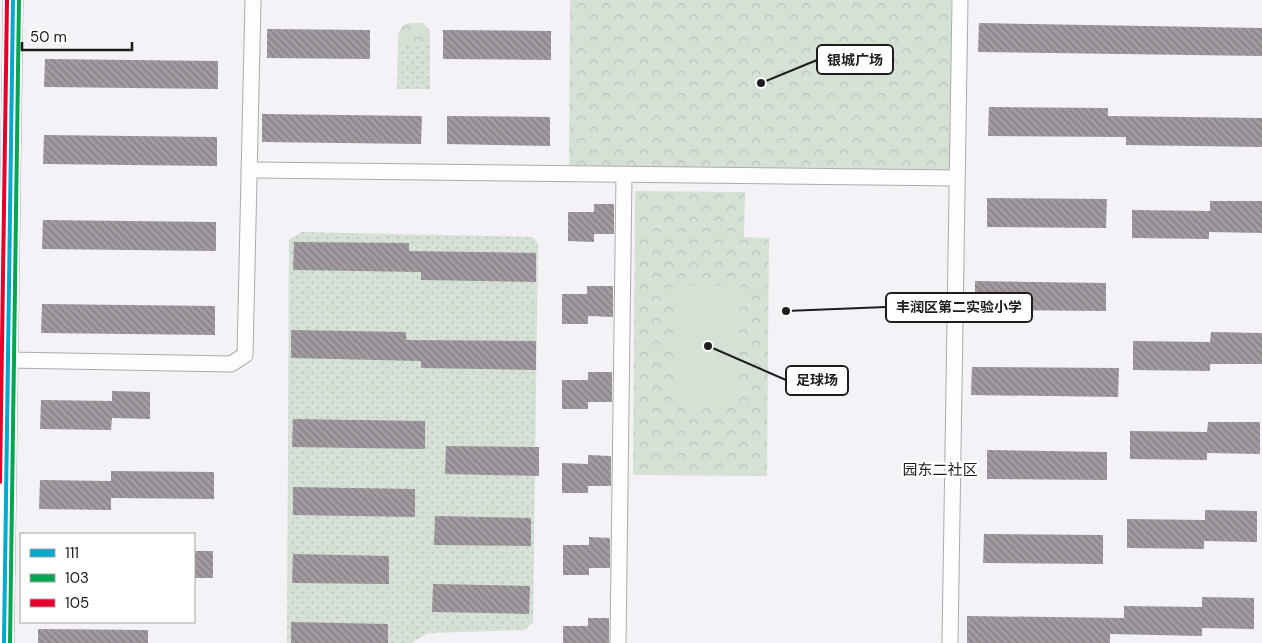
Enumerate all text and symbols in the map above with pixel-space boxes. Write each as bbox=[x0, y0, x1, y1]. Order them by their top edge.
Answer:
scale bar bbox=[22, 20, 132, 52]
text: 50 m bbox=[30, 27, 67, 47]
callout: 银城广场 bbox=[817, 45, 893, 74]
text: 银城广场 bbox=[827, 51, 883, 69]
callout: 丰润区第二实验小学 bbox=[886, 293, 1032, 322]
text: 丰润区第二实验小学 bbox=[896, 298, 1022, 316]
callout: 足球场 bbox=[786, 366, 848, 395]
text: 足球场 bbox=[796, 371, 838, 389]
district label: 园东二社区 bbox=[902, 460, 978, 480]
legend bbox=[20, 533, 195, 623]
text: 111 bbox=[65, 543, 79, 563]
text: 103 bbox=[65, 568, 89, 588]
text: 105 bbox=[65, 593, 89, 613]

